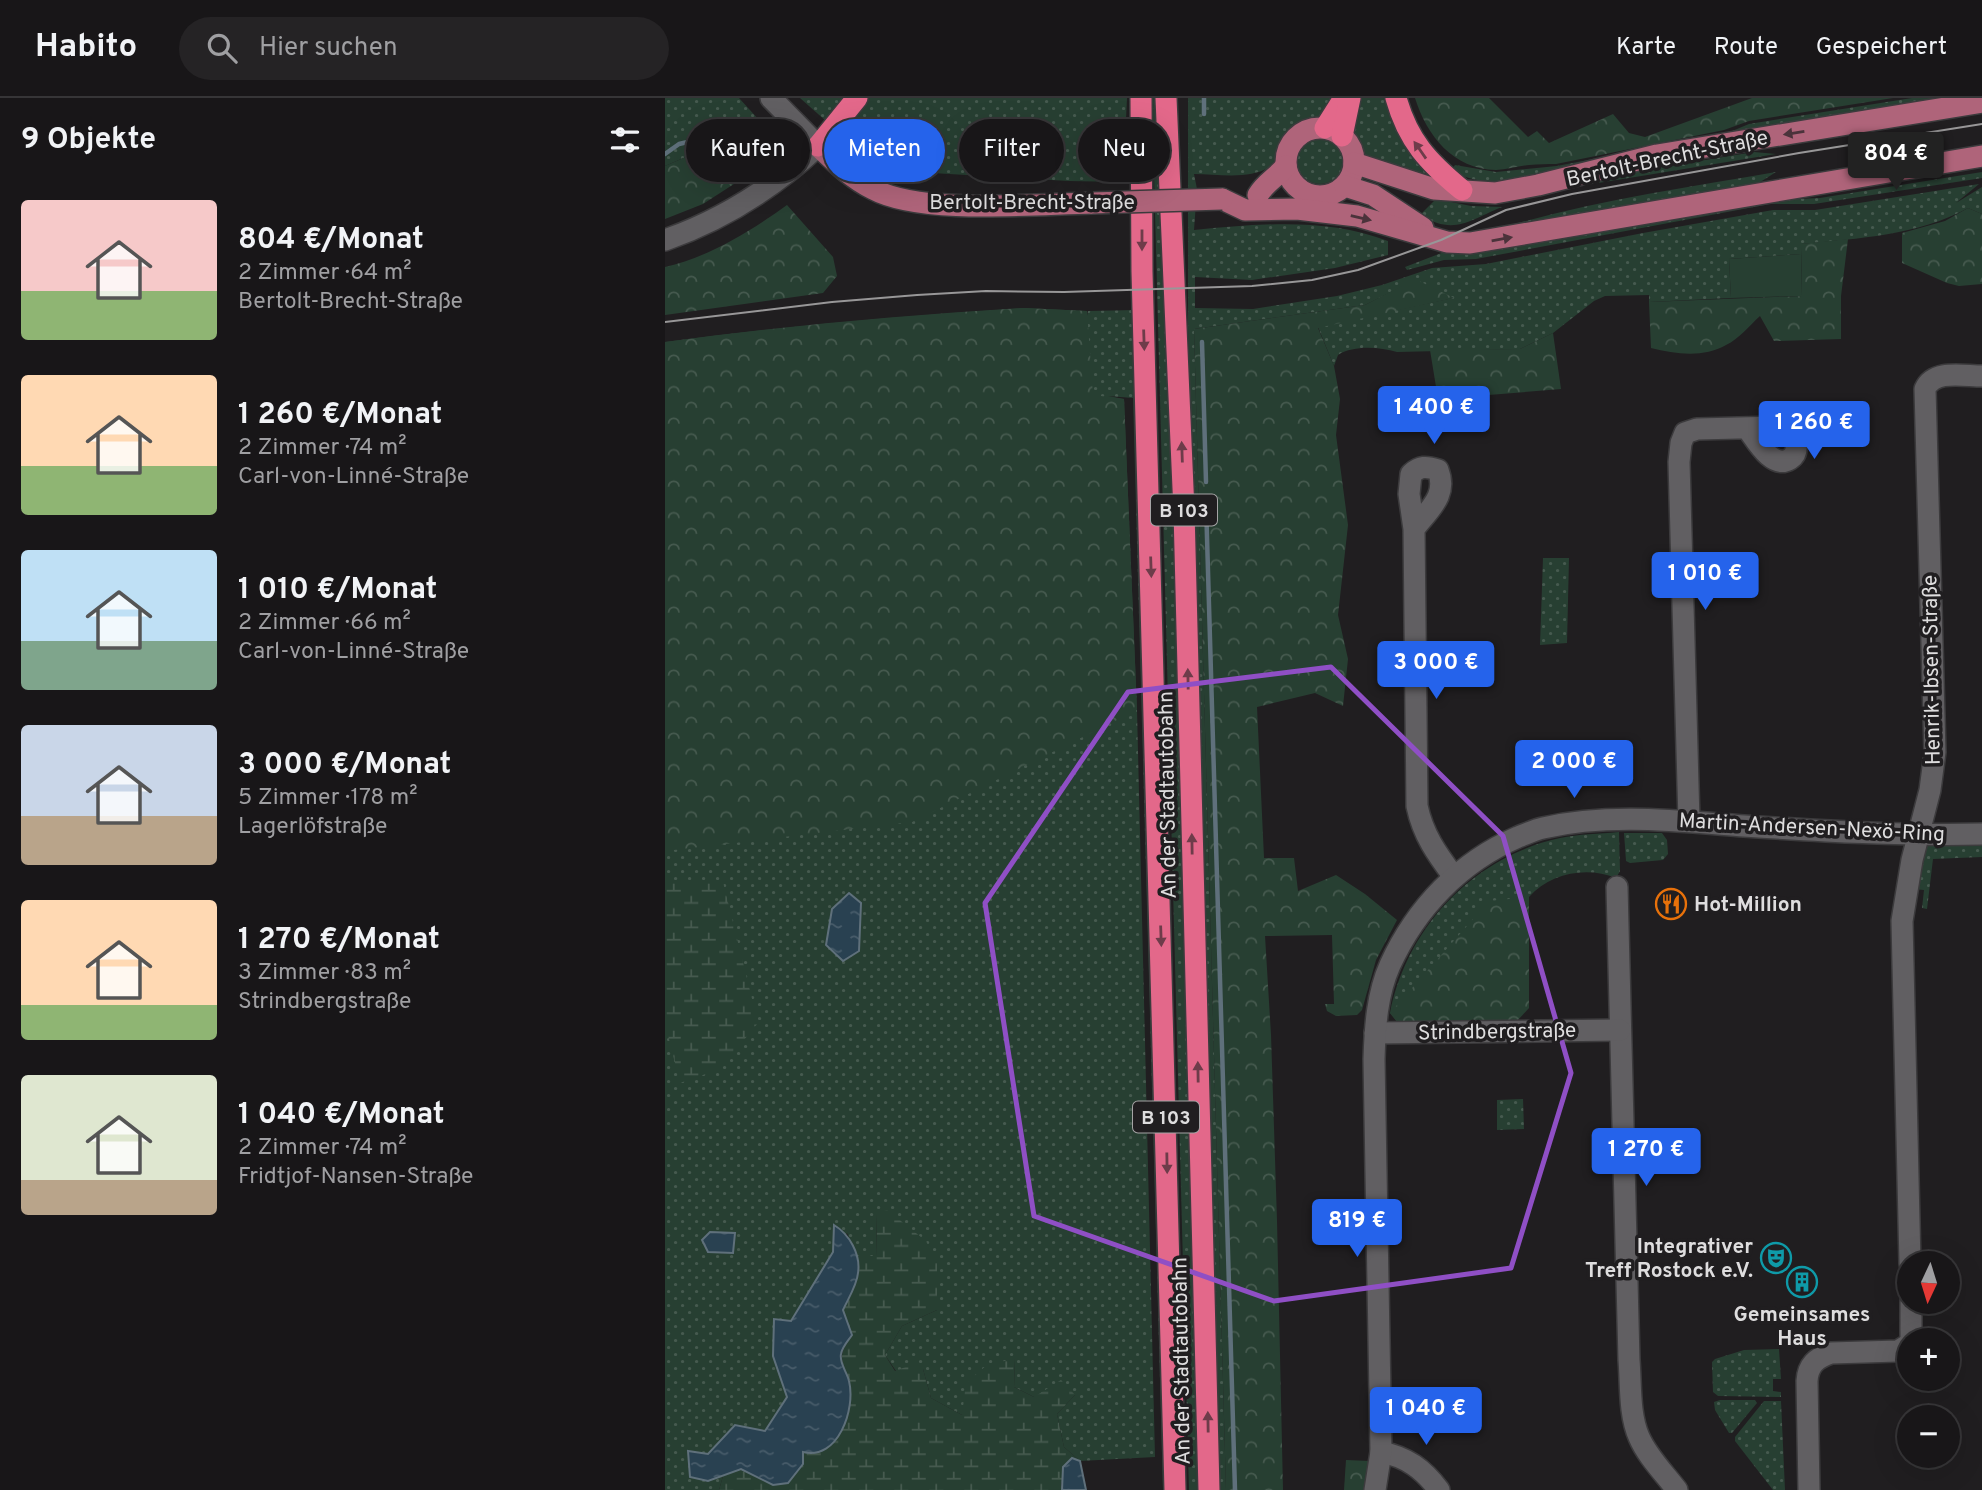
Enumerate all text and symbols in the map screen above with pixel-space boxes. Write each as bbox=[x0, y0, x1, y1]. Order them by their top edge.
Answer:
search box bbox=[179, 17, 669, 80]
text: Habito bbox=[35, 27, 137, 69]
icon: search bbox=[203, 29, 241, 67]
text: Hier suchen bbox=[259, 32, 398, 65]
text: Karte bbox=[1616, 33, 1676, 63]
text: Route bbox=[1714, 33, 1778, 63]
text: Gespeichert bbox=[1816, 33, 1947, 63]
chip: Kaufen bbox=[686, 119, 810, 182]
chip: Mieten bbox=[824, 119, 945, 182]
chip: Filter bbox=[959, 119, 1064, 182]
chip: Neu bbox=[1078, 119, 1170, 182]
icon: filters bbox=[606, 121, 644, 159]
text: 9 Objekte bbox=[21, 122, 156, 159]
street label: Bertolt-Brecht-Straße bbox=[1564, 125, 1771, 194]
one-way arrow bbox=[1783, 128, 1805, 139]
pin: 804 € bbox=[1847, 132, 1945, 192]
text: 804 € bbox=[1864, 140, 1928, 169]
one-way arrow bbox=[1413, 141, 1427, 159]
street label: Bertolt-Brecht-Straße bbox=[929, 190, 1135, 217]
one-way arrow bbox=[1350, 212, 1372, 223]
text: 804 €/Monat bbox=[238, 222, 424, 259]
icon: home bbox=[77, 228, 161, 312]
one-way arrow bbox=[1136, 229, 1148, 251]
one-way arrow bbox=[1491, 234, 1513, 245]
text: 2 Zimmer · 64 m² bbox=[238, 259, 411, 288]
text: Bertolt-Brecht-Straße bbox=[238, 288, 463, 317]
one-way arrow bbox=[1139, 329, 1150, 351]
pin: 1 400 € bbox=[1369, 386, 1499, 446]
text: 1 400 € bbox=[1394, 394, 1474, 423]
text: 1 260 €/Monat bbox=[238, 397, 442, 434]
pin: 1 260 € bbox=[1749, 402, 1879, 461]
icon: home bbox=[77, 403, 161, 487]
text: 1 260 € bbox=[1775, 409, 1853, 438]
text: 2 Zimmer · 74 m² bbox=[238, 434, 407, 463]
one-way arrow bbox=[1176, 441, 1187, 463]
text: Carl-von-Linné-Straße bbox=[238, 463, 469, 492]
road number: B 103 bbox=[1151, 494, 1217, 526]
pin: 1 010 € bbox=[1640, 552, 1770, 612]
one-way arrow bbox=[1145, 557, 1156, 579]
text: 1 010 € bbox=[1668, 560, 1742, 589]
text: 1 010 €/Monat bbox=[238, 572, 437, 609]
street label: Henrik-Ibsen-Straße bbox=[1917, 575, 1948, 765]
icon: home bbox=[77, 578, 161, 662]
text: 2 Zimmer · 66 m² bbox=[238, 609, 411, 638]
text: Carl-von-Linné-Straße bbox=[238, 638, 469, 667]
pin: 3 000 € bbox=[1371, 642, 1501, 701]
text: 3 000 € bbox=[1393, 649, 1479, 678]
one-way arrow bbox=[1183, 668, 1194, 690]
street label: An der Stadtautobahn bbox=[1153, 691, 1184, 899]
pin: 2 000 € bbox=[1509, 740, 1639, 800]
text: 3 000 €/Monat bbox=[238, 747, 451, 784]
text: 2 000 € bbox=[1531, 748, 1617, 777]
icon: home bbox=[77, 753, 161, 837]
text: 5 Zimmer · 178 m² bbox=[238, 784, 418, 813]
street label: Martin-Andersen-Nexö-Ring bbox=[1678, 808, 1946, 849]
text: Lagerlöfstraße bbox=[238, 813, 387, 842]
one-way arrow bbox=[1187, 833, 1198, 855]
restaurant icon: Hot-Million bbox=[1654, 887, 1688, 921]
place label: Hot-Million bbox=[1694, 892, 1802, 919]
text: 1 270 €/Monat bbox=[238, 922, 440, 959]
one-way arrow bbox=[1155, 925, 1167, 947]
icon: home bbox=[77, 928, 161, 1012]
text: 3 Zimmer · 83 m² bbox=[238, 959, 411, 988]
text: Strindbergstraße bbox=[238, 988, 411, 1017]
street label: Strindbergstraße bbox=[1418, 1018, 1576, 1047]
one-way arrow bbox=[1193, 1061, 1204, 1083]
text: 1 040 €/Monat bbox=[238, 1097, 445, 1134]
road number: B 103 bbox=[1133, 1102, 1199, 1133]
icon: home bbox=[77, 1103, 161, 1187]
pin: 1 270 € bbox=[1581, 1128, 1711, 1188]
text: 2 Zimmer · 74 m² bbox=[238, 1134, 407, 1163]
text: 1 270 € bbox=[1608, 1136, 1684, 1165]
one-way arrow bbox=[1161, 1152, 1173, 1174]
text: Fridtjof-Nansen-Straße bbox=[238, 1163, 473, 1192]
pin: 819 € bbox=[1308, 1200, 1406, 1259]
text: 819 € bbox=[1328, 1207, 1386, 1236]
place label: Integrativer Treff Rostock e.V. bbox=[1585, 1234, 1753, 1285]
theatre icon: Integrativer Treff Rostock e.V. bbox=[1759, 1241, 1793, 1275]
north arrow bbox=[1897, 1251, 1960, 1314]
map controls bbox=[1897, 1251, 1960, 1468]
street label: An der Stadtautobahn bbox=[1167, 1257, 1198, 1465]
building icon: Gemeinsames Haus bbox=[1785, 1265, 1819, 1299]
place label: Gemeinsames Haus bbox=[1734, 1302, 1870, 1353]
button: + bbox=[1897, 1328, 1960, 1391]
pin: 1 040 € bbox=[1361, 1388, 1491, 1447]
text: 1 040 € bbox=[1386, 1395, 1466, 1424]
button: − bbox=[1897, 1405, 1960, 1468]
one-way arrow bbox=[1202, 1411, 1213, 1433]

